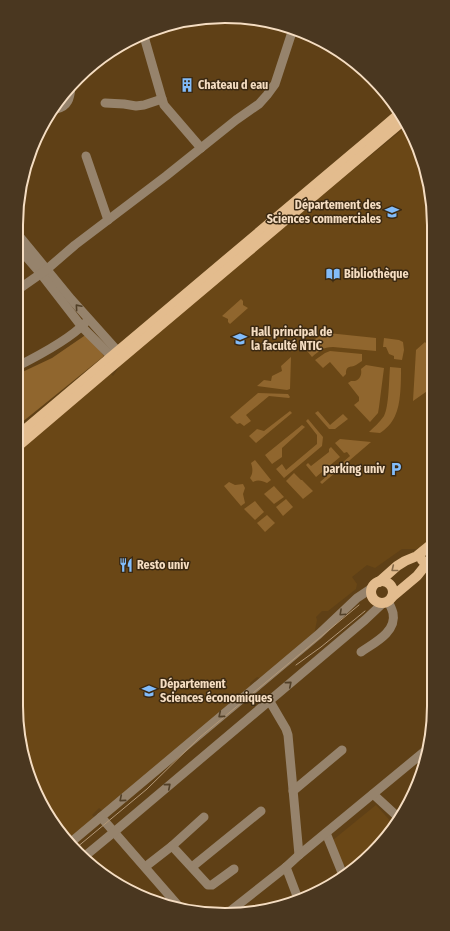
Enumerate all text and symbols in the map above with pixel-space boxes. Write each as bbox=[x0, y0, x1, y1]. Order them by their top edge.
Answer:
building icon: Chateau d eau bbox=[179, 77, 195, 93]
place label: Chateau d eau bbox=[198, 78, 268, 92]
place label: Département des Sciences commerciales bbox=[267, 198, 382, 226]
school or university icon: Département des Sciences commerciales bbox=[384, 204, 400, 220]
library icon: Bibliothèque bbox=[325, 266, 341, 282]
place label: Bibliothèque bbox=[344, 267, 409, 281]
one-way arrow bbox=[75, 304, 83, 312]
place label: Hall principal de la faculté NTIC bbox=[251, 325, 332, 353]
school or university icon: Hall principal de la faculté NTIC bbox=[232, 331, 248, 347]
parking icon: parking univ bbox=[388, 461, 404, 477]
place label: parking univ bbox=[323, 462, 385, 476]
restaurant icon: Resto univ bbox=[118, 557, 134, 573]
place label: Resto univ bbox=[137, 558, 189, 572]
one-way arrow bbox=[391, 564, 398, 571]
one-way arrow bbox=[339, 608, 346, 615]
place label: Département Sciences économiques bbox=[160, 677, 273, 705]
one-way arrow bbox=[284, 681, 291, 688]
school or university icon: Département Sciences économiques bbox=[141, 683, 157, 699]
one-way arrow bbox=[219, 711, 226, 718]
one-way arrow bbox=[164, 783, 171, 790]
one-way arrow bbox=[119, 795, 126, 802]

